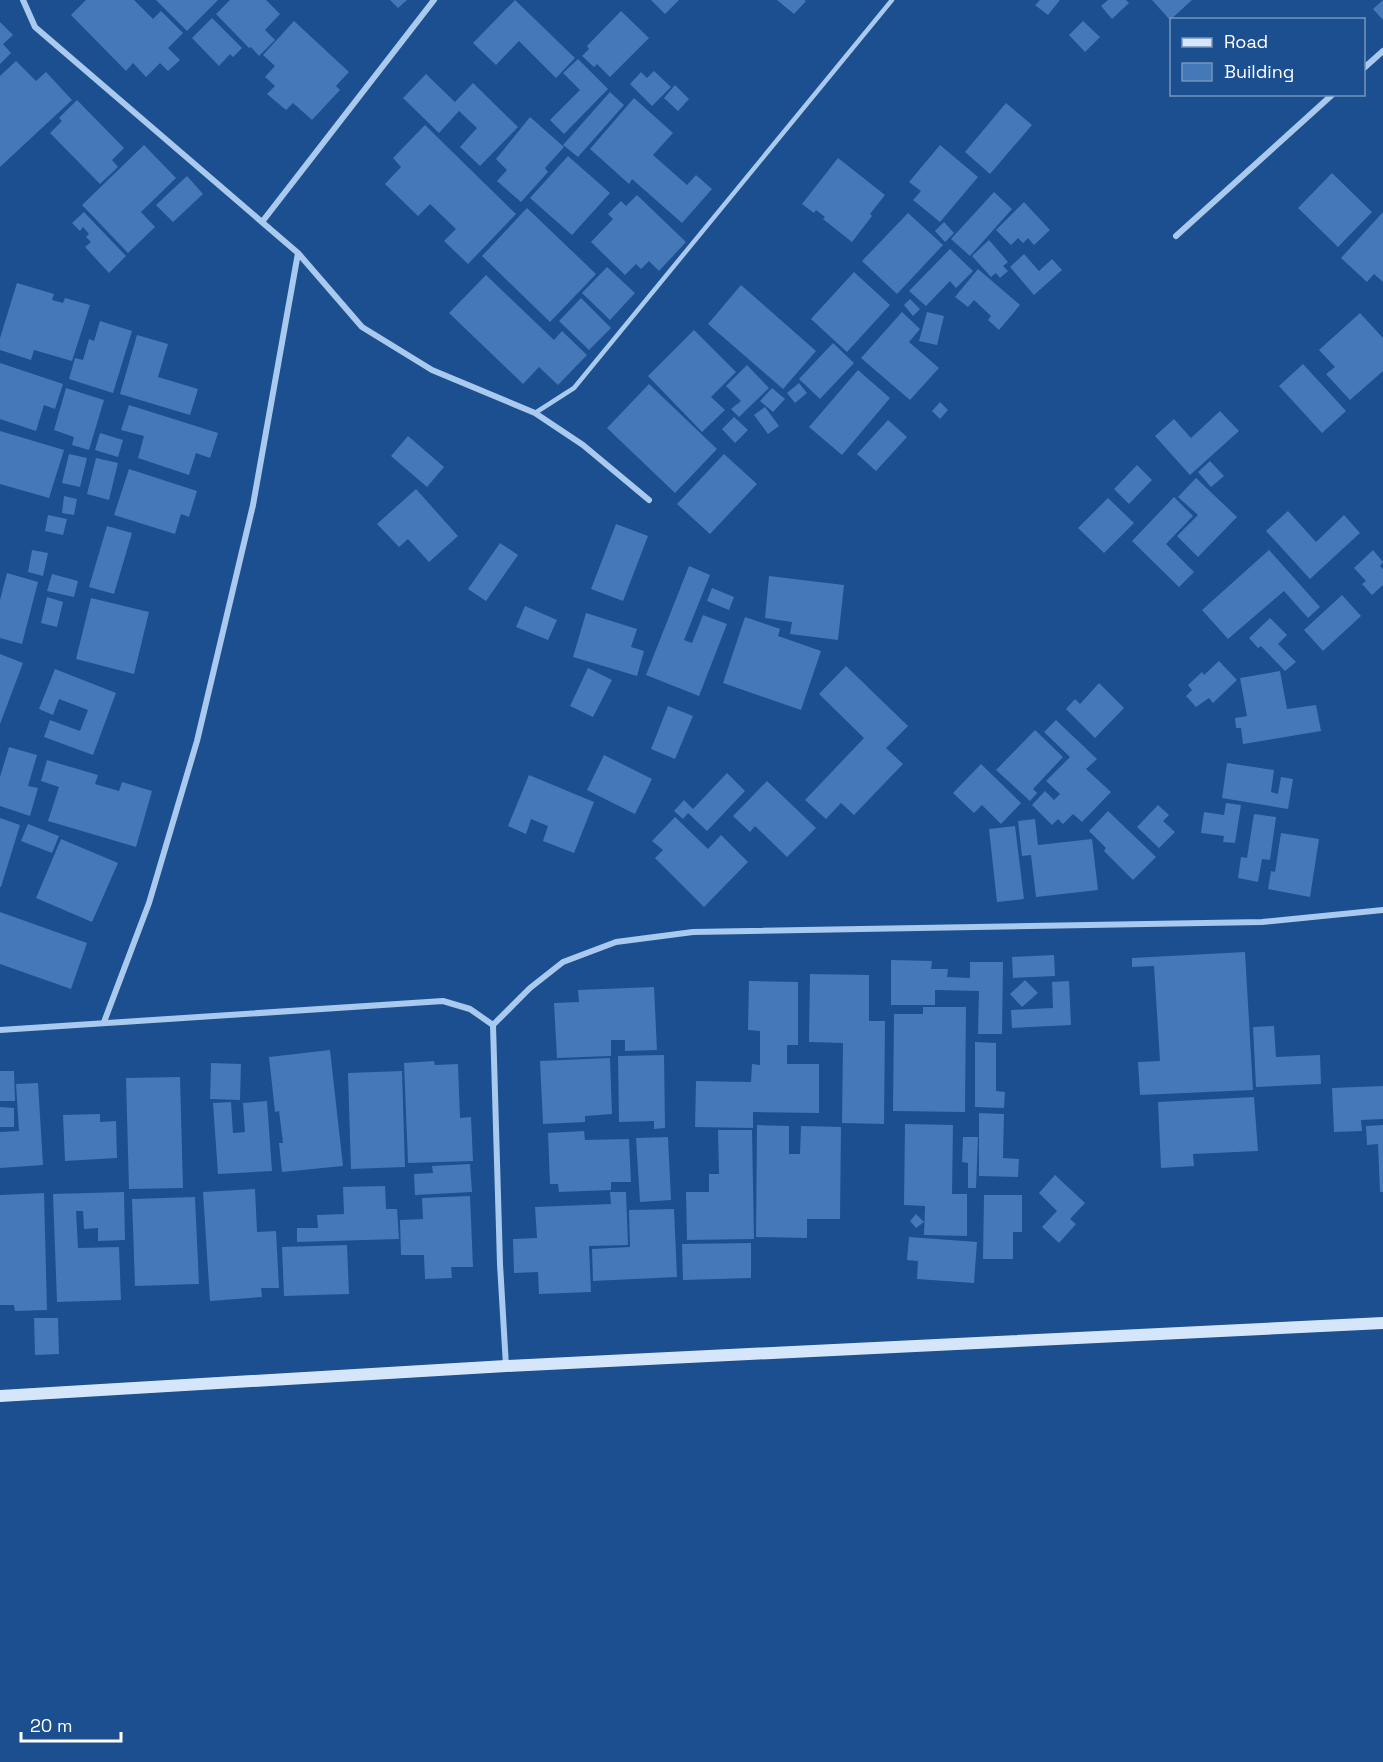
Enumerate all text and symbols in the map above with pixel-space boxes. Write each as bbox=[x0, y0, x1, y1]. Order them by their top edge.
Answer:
legend bbox=[1170, 18, 1365, 96]
text: Road bbox=[1224, 30, 1268, 53]
text: Building bbox=[1224, 60, 1294, 83]
scale bar bbox=[21, 1705, 122, 1743]
text: 20 m bbox=[30, 1714, 73, 1737]

